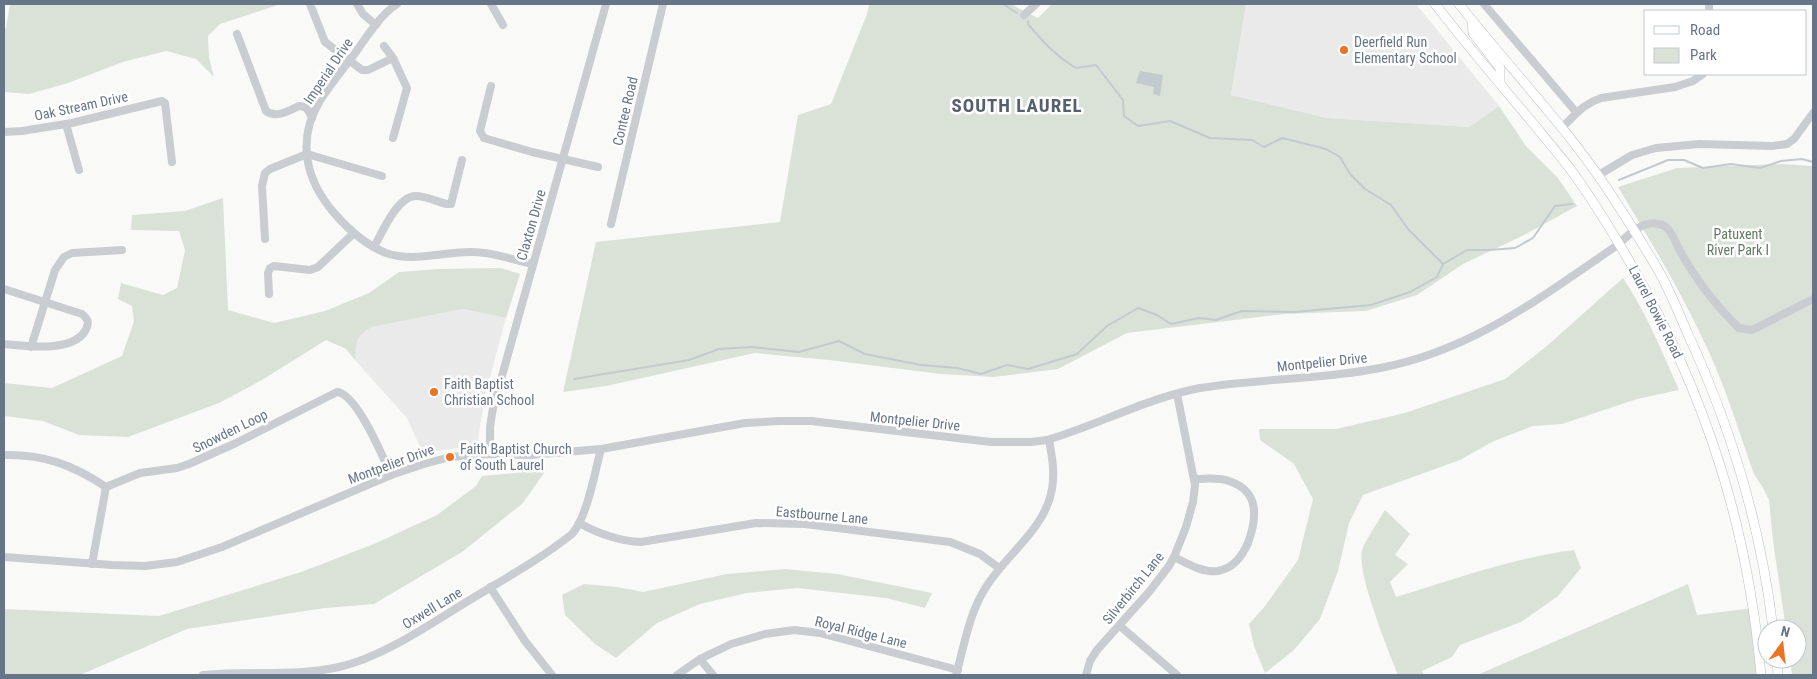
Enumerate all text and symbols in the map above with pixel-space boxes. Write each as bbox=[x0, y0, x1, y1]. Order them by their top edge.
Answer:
legend bbox=[1644, 10, 1807, 75]
text: Road bbox=[1690, 21, 1720, 39]
place label: Deerfield Run Elementary School bbox=[1354, 34, 1457, 66]
street label: Imperial Drive bbox=[300, 35, 356, 107]
marker: Deerfield Run Elementary School bbox=[1338, 44, 1350, 56]
text: Park bbox=[1690, 46, 1717, 64]
street label: Contee Road bbox=[609, 75, 641, 147]
street label: Oak Stream Drive bbox=[33, 88, 130, 124]
district label: SOUTH LAUREL bbox=[951, 94, 1083, 117]
street label: Claxton Drive bbox=[513, 187, 549, 262]
park label: Patuxent River Park I bbox=[1707, 226, 1769, 258]
street label: Laurel Bowie Road bbox=[1626, 263, 1686, 361]
street label: Montpelier Drive bbox=[1276, 349, 1368, 375]
place label: Faith Baptist Christian School bbox=[444, 376, 534, 408]
marker: Faith Baptist Christian School bbox=[428, 386, 440, 398]
street label: Snowden Loop bbox=[190, 406, 270, 456]
street label: Montpelier Drive bbox=[869, 408, 961, 434]
street label: Montpelier Drive bbox=[346, 441, 437, 487]
place label: Faith Baptist Church of South Laurel bbox=[460, 441, 572, 473]
marker: Faith Baptist Church of South Laurel bbox=[444, 451, 456, 463]
street label: Eastbourne Lane bbox=[775, 503, 869, 527]
street label: Silverbirch Lane bbox=[1099, 549, 1167, 627]
street label: Oxwell Lane bbox=[399, 584, 465, 632]
street label: Royal Ridge Lane bbox=[813, 613, 909, 651]
north arrow bbox=[1757, 619, 1807, 669]
text: N bbox=[1779, 623, 1792, 640]

